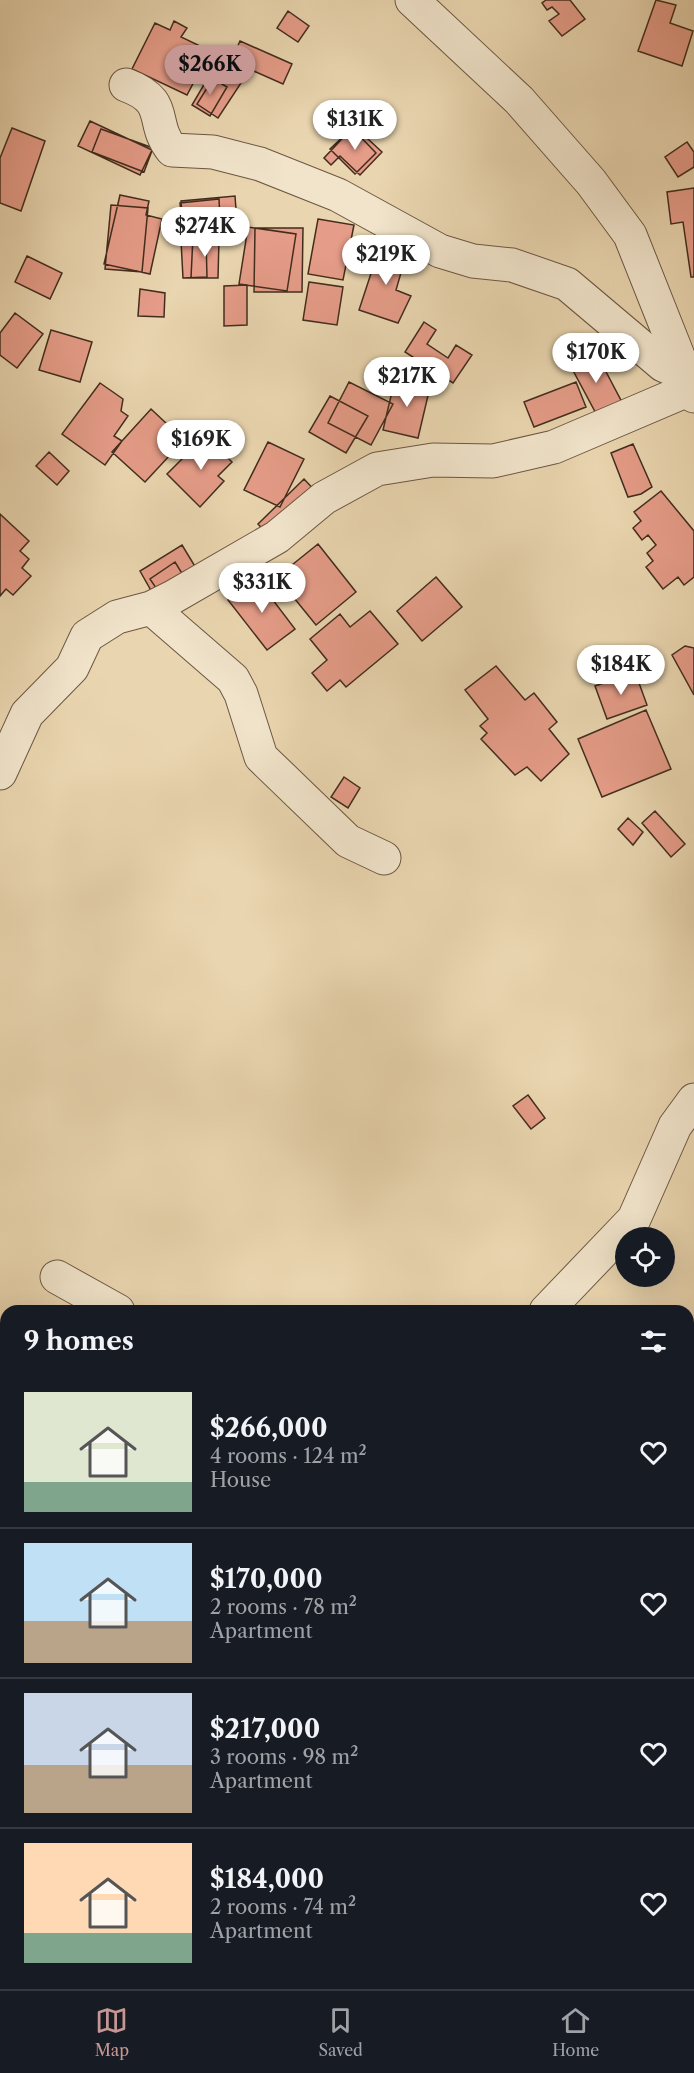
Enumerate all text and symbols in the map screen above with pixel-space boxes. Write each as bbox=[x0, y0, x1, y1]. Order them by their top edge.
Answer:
pin: $266K bbox=[168, 45, 252, 96]
text: $266K bbox=[179, 52, 241, 76]
pin: $131K bbox=[313, 100, 397, 151]
text: $131K bbox=[327, 107, 383, 131]
pin: $274K bbox=[163, 207, 247, 258]
text: $274K bbox=[175, 214, 235, 238]
pin: $219K bbox=[344, 235, 428, 286]
text: $219K bbox=[356, 242, 416, 266]
pin: $170K bbox=[554, 333, 638, 384]
text: $170K bbox=[566, 340, 626, 364]
pin: $217K bbox=[365, 357, 449, 408]
text: $217K bbox=[378, 364, 436, 388]
pin: $169K bbox=[159, 420, 243, 471]
text: $169K bbox=[171, 427, 231, 451]
pin: $331K bbox=[220, 563, 304, 614]
text: $331K bbox=[233, 570, 291, 594]
pin: $184K bbox=[579, 645, 663, 696]
text: $184K bbox=[591, 652, 651, 676]
map controls bbox=[615, 1227, 675, 1287]
button: locate bbox=[615, 1227, 675, 1287]
text: 9 homes bbox=[24, 1325, 134, 1357]
icon: filters bbox=[637, 1325, 670, 1358]
text: $266,000 bbox=[210, 1412, 327, 1444]
icon: home bbox=[72, 1416, 144, 1488]
icon: heart bbox=[637, 1436, 670, 1469]
text: 4 rooms · 124 m² bbox=[210, 1444, 367, 1468]
text: House bbox=[210, 1468, 271, 1492]
text: $170,000 bbox=[210, 1563, 323, 1595]
icon: home bbox=[72, 1567, 144, 1639]
icon: heart bbox=[637, 1587, 670, 1620]
text: 2 rooms · 78 m² bbox=[210, 1595, 357, 1619]
text: Apartment bbox=[210, 1619, 313, 1643]
text: $217,000 bbox=[210, 1713, 320, 1745]
icon: home bbox=[72, 1717, 144, 1789]
icon: heart bbox=[637, 1737, 670, 1770]
text: 3 rooms · 98 m² bbox=[210, 1745, 358, 1769]
text: Apartment bbox=[210, 1769, 313, 1793]
text: $184,000 bbox=[210, 1863, 324, 1895]
icon: home bbox=[72, 1867, 144, 1939]
icon: heart bbox=[637, 1887, 670, 1920]
text: 2 rooms · 74 m² bbox=[210, 1895, 356, 1919]
text: Apartment bbox=[210, 1919, 313, 1943]
tab: Map bbox=[95, 2004, 129, 2060]
tab: Saved bbox=[318, 2004, 363, 2060]
tab: Home bbox=[552, 2004, 599, 2060]

